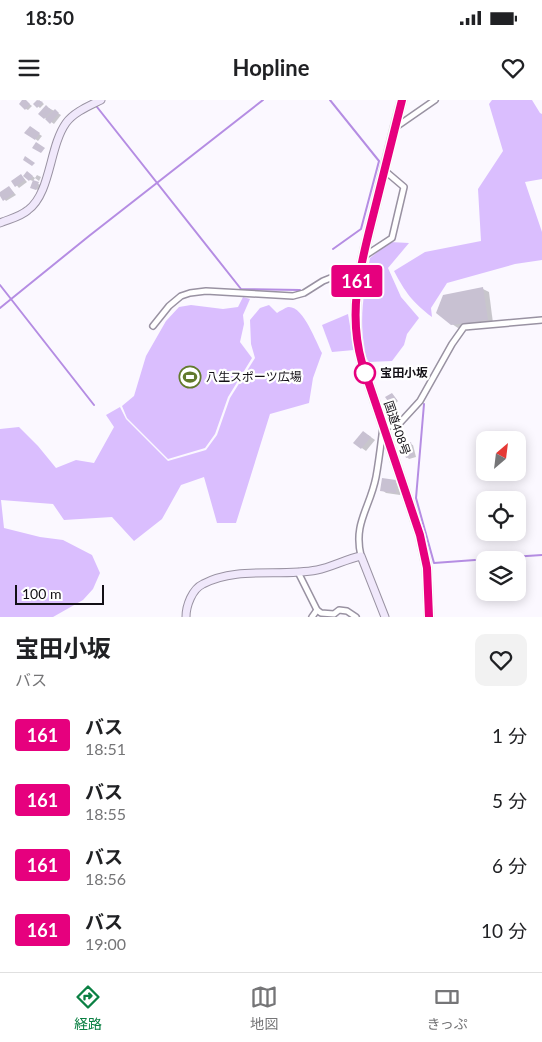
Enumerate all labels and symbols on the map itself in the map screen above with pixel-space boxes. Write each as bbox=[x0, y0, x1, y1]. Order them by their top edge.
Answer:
line badge: 161 bbox=[328, 265, 386, 297]
marker: 宝田小坂 bbox=[354, 362, 376, 384]
sports icon: 八生スポーツ広場 bbox=[178, 365, 202, 389]
place label: 宝田小坂 bbox=[380, 365, 428, 380]
place label: 八生スポーツ広場 bbox=[206, 369, 302, 384]
street label: 国道408号 bbox=[381, 398, 414, 457]
north arrow bbox=[476, 431, 526, 481]
scale bar bbox=[15, 582, 104, 605]

